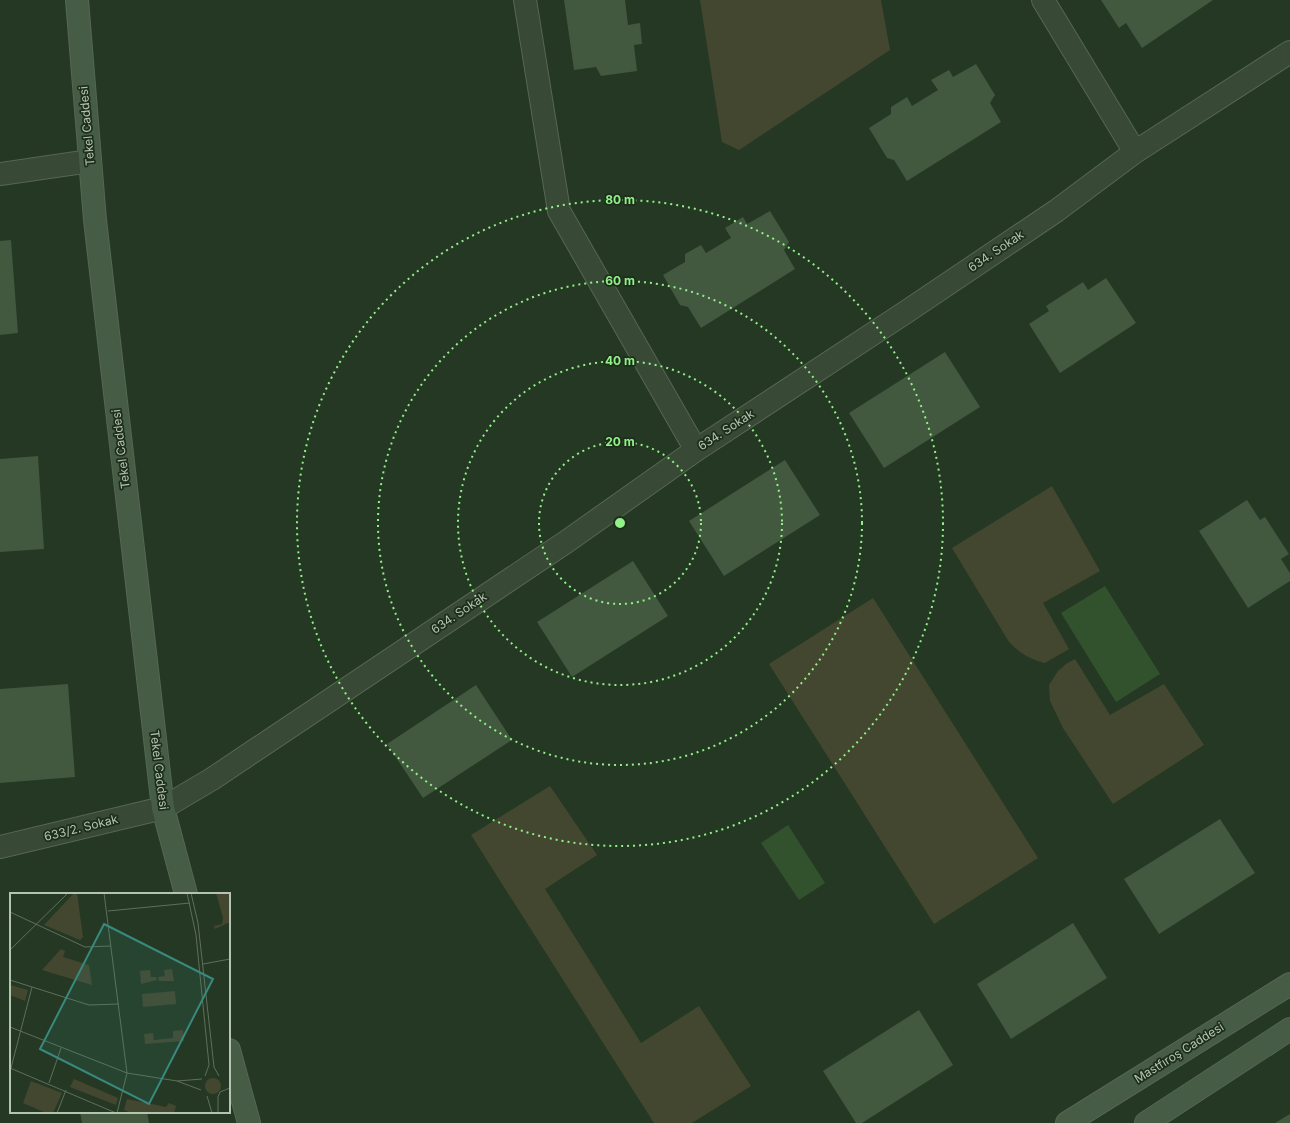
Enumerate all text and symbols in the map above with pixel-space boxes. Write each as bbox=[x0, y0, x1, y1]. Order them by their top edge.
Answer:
street label: Tekel Caddesi bbox=[76, 86, 97, 166]
text: 80 m bbox=[605, 192, 635, 207]
street label: 634. Sokak bbox=[965, 226, 1027, 275]
text: 60 m bbox=[605, 273, 635, 288]
text: 40 m bbox=[605, 353, 635, 368]
street label: 634. Sokak bbox=[695, 406, 757, 453]
street label: Tekel Caddesi bbox=[108, 408, 133, 490]
text: 20 m bbox=[605, 434, 635, 449]
centre of rings bbox=[613, 516, 627, 530]
street label: 634. Sokak bbox=[428, 588, 490, 637]
street label: Tekel Caddesi bbox=[147, 729, 172, 811]
street label: 633/2. Sokak bbox=[42, 811, 120, 844]
inset map bbox=[10, 893, 230, 1113]
street label: Mastfıroş Caddesi bbox=[1131, 1019, 1226, 1086]

